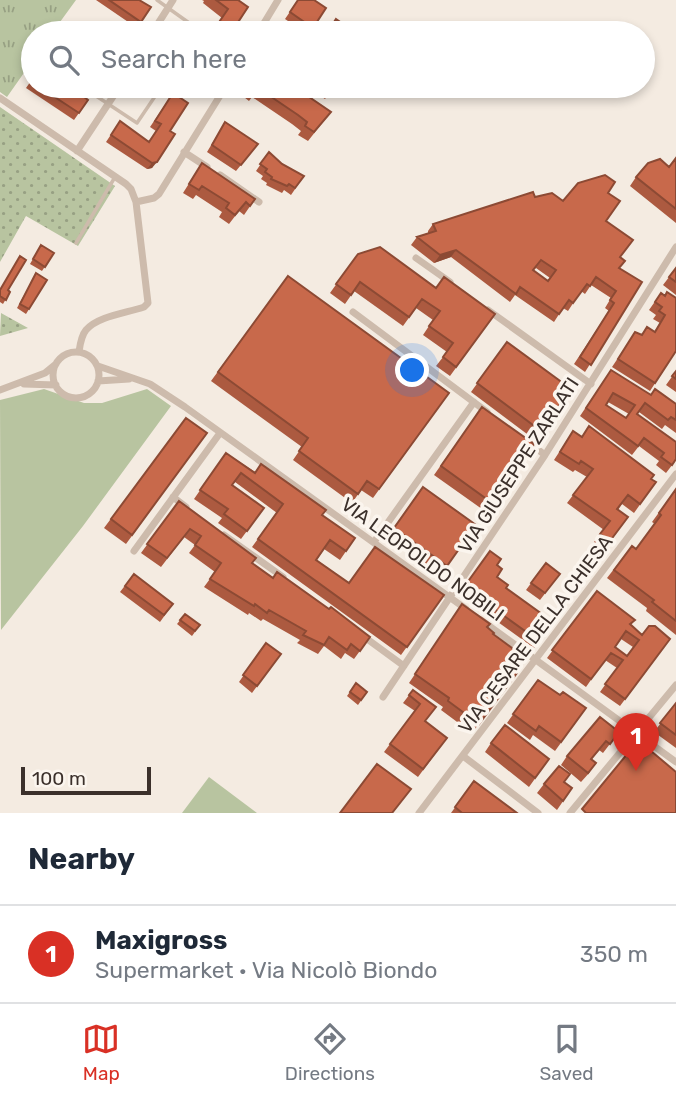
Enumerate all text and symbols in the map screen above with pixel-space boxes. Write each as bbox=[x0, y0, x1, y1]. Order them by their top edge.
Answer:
search box bbox=[21, 21, 655, 98]
icon: search bbox=[45, 41, 83, 79]
text: Search here bbox=[101, 44, 247, 75]
your location bbox=[395, 353, 429, 387]
street label: VIA GIUSEPPE ZARLATI bbox=[453, 373, 584, 557]
street label: VIA LEOPOLDO NOBILI bbox=[337, 493, 509, 626]
street label: VIA CESARE DELLA CHIESA bbox=[453, 531, 618, 738]
pin: 1 bbox=[613, 713, 659, 771]
scale bar bbox=[21, 764, 150, 796]
text: 100 m bbox=[32, 767, 86, 790]
text: Nearby bbox=[28, 841, 135, 877]
text: Maxigross bbox=[95, 925, 227, 956]
text: 1 bbox=[45, 940, 57, 968]
text: 350 m bbox=[580, 940, 648, 968]
text: Supermarket · Via Nicolò Biondo bbox=[95, 956, 437, 984]
tab: Map bbox=[82, 1020, 120, 1085]
tab: Directions bbox=[285, 1020, 375, 1085]
tab: Saved bbox=[539, 1020, 594, 1085]

